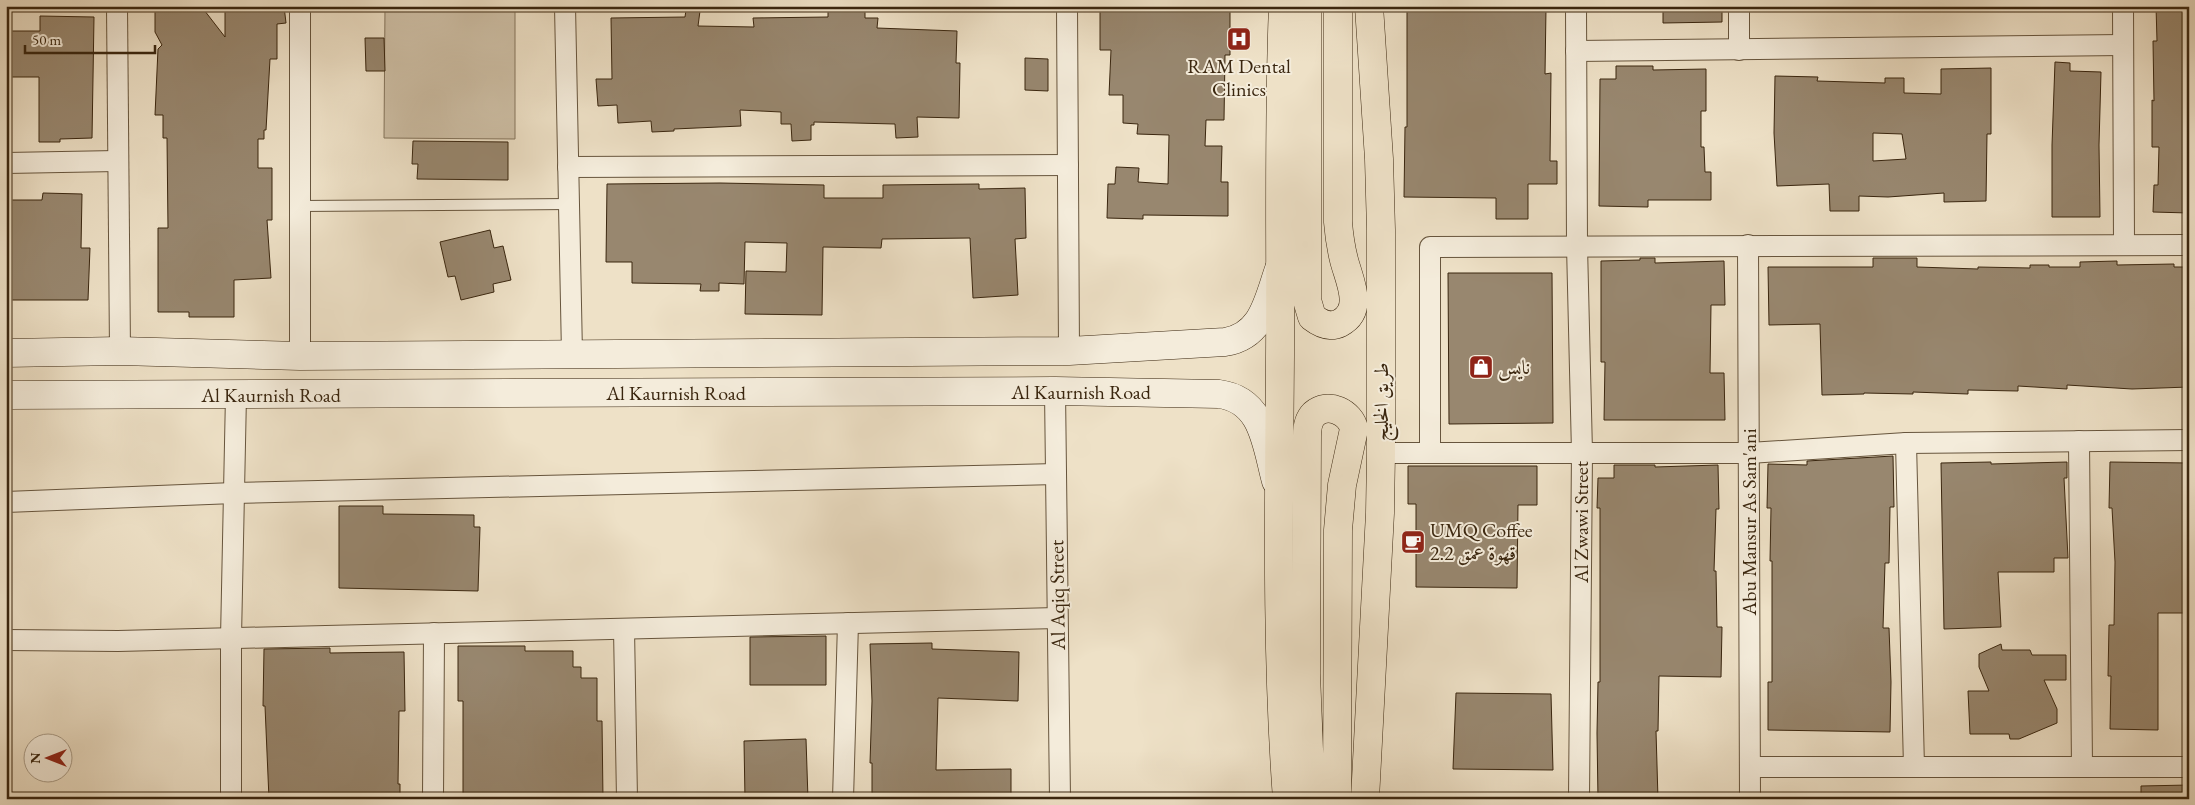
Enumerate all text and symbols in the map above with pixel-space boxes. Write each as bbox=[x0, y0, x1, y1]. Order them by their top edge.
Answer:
scale bar bbox=[25, 22, 155, 54]
hospital icon: RAM Dental Clinics bbox=[1226, 26, 1252, 52]
text: 50 m bbox=[32, 30, 61, 49]
place label: RAM Dental Clinics bbox=[1187, 53, 1291, 102]
shop icon: نايس bbox=[1468, 354, 1494, 380]
place label: نايس bbox=[1498, 354, 1530, 381]
street label: طريق الخليج bbox=[1368, 362, 1399, 442]
street label: Al Kaurnish Road bbox=[1010, 379, 1152, 405]
street label: Al Kaurnish Road bbox=[605, 380, 747, 406]
street label: Al Kaurnish Road bbox=[200, 382, 342, 408]
street label: Abu Mansur As Sam'ani bbox=[1736, 428, 1762, 617]
street label: Al Zwawi Street bbox=[1568, 460, 1594, 584]
place label: UMQ Coffee 2.2 قهوة عمق bbox=[1430, 517, 1533, 566]
cafe icon: UMQ Coffee 2.2 قهوة عمق bbox=[1400, 529, 1426, 555]
street label: Al Aqiq Street bbox=[1043, 539, 1071, 651]
north arrow bbox=[22, 732, 72, 782]
text: N bbox=[26, 752, 44, 764]

